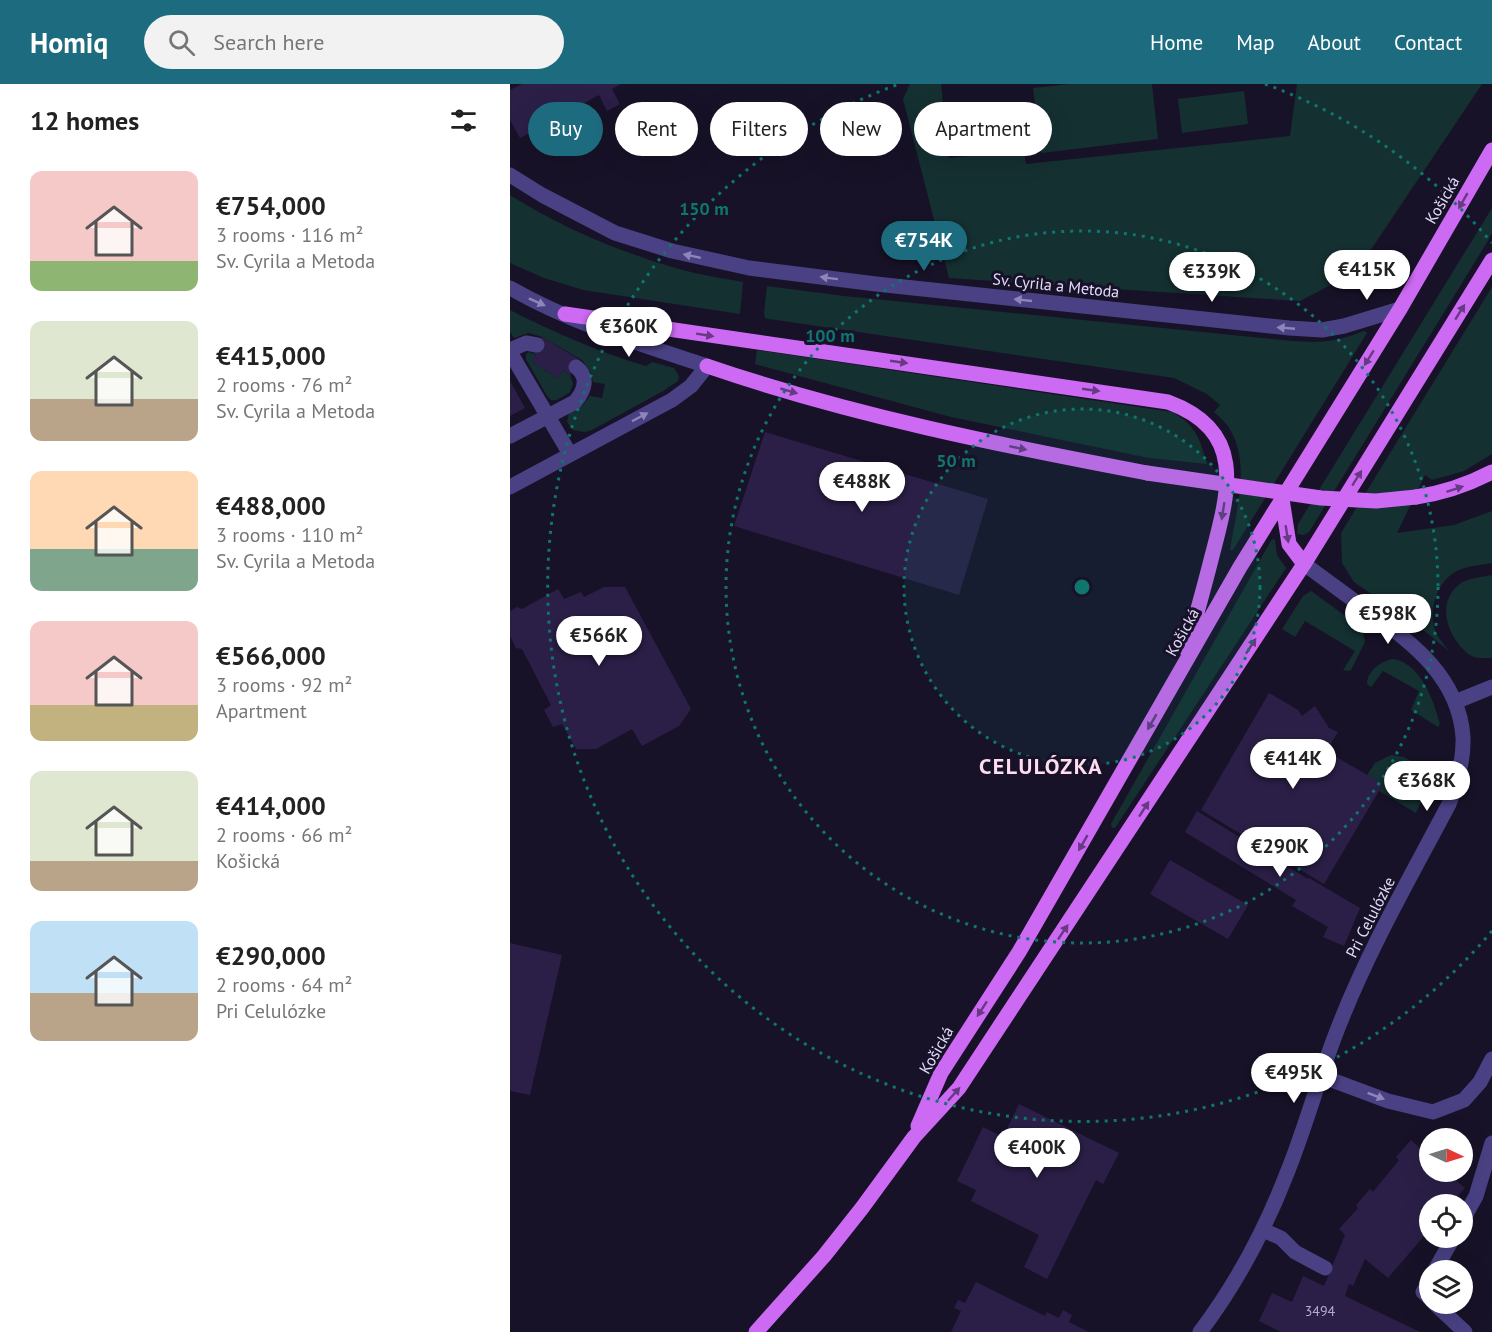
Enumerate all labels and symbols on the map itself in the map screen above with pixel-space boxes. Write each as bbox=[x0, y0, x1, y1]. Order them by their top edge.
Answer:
street label: Košická bbox=[1420, 173, 1464, 227]
one-way arrow bbox=[1457, 193, 1468, 209]
text: 150 m bbox=[679, 197, 729, 220]
pin: €754K bbox=[882, 221, 966, 272]
pin: €415K bbox=[1325, 250, 1409, 301]
one-way arrow bbox=[682, 251, 701, 260]
pin: €339K bbox=[1170, 252, 1254, 303]
street label: Sv. Cyrila a Metoda bbox=[992, 268, 1120, 302]
one-way arrow bbox=[820, 273, 839, 283]
one-way arrow bbox=[1013, 295, 1032, 304]
one-way arrow bbox=[528, 297, 546, 307]
one-way arrow bbox=[1454, 304, 1465, 320]
pin: €360K bbox=[587, 307, 671, 358]
one-way arrow bbox=[1276, 323, 1295, 333]
text: 100 m bbox=[805, 324, 855, 347]
one-way arrow bbox=[696, 331, 715, 340]
one-way arrow bbox=[1363, 350, 1374, 366]
one-way arrow bbox=[889, 358, 908, 367]
one-way arrow bbox=[1082, 386, 1101, 395]
one-way arrow bbox=[780, 387, 798, 396]
one-way arrow bbox=[632, 412, 649, 421]
one-way arrow bbox=[1009, 444, 1028, 453]
text: 50 m bbox=[936, 449, 976, 472]
pin: €488K bbox=[820, 462, 904, 513]
one-way arrow bbox=[1352, 470, 1363, 486]
one-way arrow bbox=[1446, 484, 1464, 493]
one-way arrow bbox=[1218, 502, 1227, 521]
one-way arrow bbox=[1283, 524, 1292, 543]
centre of rings bbox=[1072, 577, 1092, 597]
pin: €598K bbox=[1346, 594, 1430, 645]
street label: Košická bbox=[1161, 605, 1203, 659]
pin: €566K bbox=[557, 616, 641, 667]
one-way arrow bbox=[1245, 638, 1256, 654]
one-way arrow bbox=[1148, 713, 1158, 730]
pin: €414K bbox=[1251, 739, 1335, 790]
district label: CELULÓZKA bbox=[979, 752, 1103, 780]
pin: €368K bbox=[1385, 761, 1469, 812]
one-way arrow bbox=[1138, 801, 1149, 817]
pin: €290K bbox=[1238, 827, 1322, 878]
one-way arrow bbox=[1078, 835, 1088, 852]
street label: Pri Celulózke bbox=[1341, 873, 1399, 961]
one-way arrow bbox=[1057, 925, 1069, 941]
one-way arrow bbox=[976, 1001, 988, 1017]
street label: Košická bbox=[914, 1023, 958, 1077]
pin: €495K bbox=[1252, 1053, 1336, 1104]
one-way arrow bbox=[947, 1087, 960, 1102]
one-way arrow bbox=[1368, 1091, 1386, 1101]
pin: €400K bbox=[995, 1128, 1079, 1179]
north arrow bbox=[1419, 1128, 1473, 1182]
house number: 3494 bbox=[1305, 1302, 1336, 1320]

